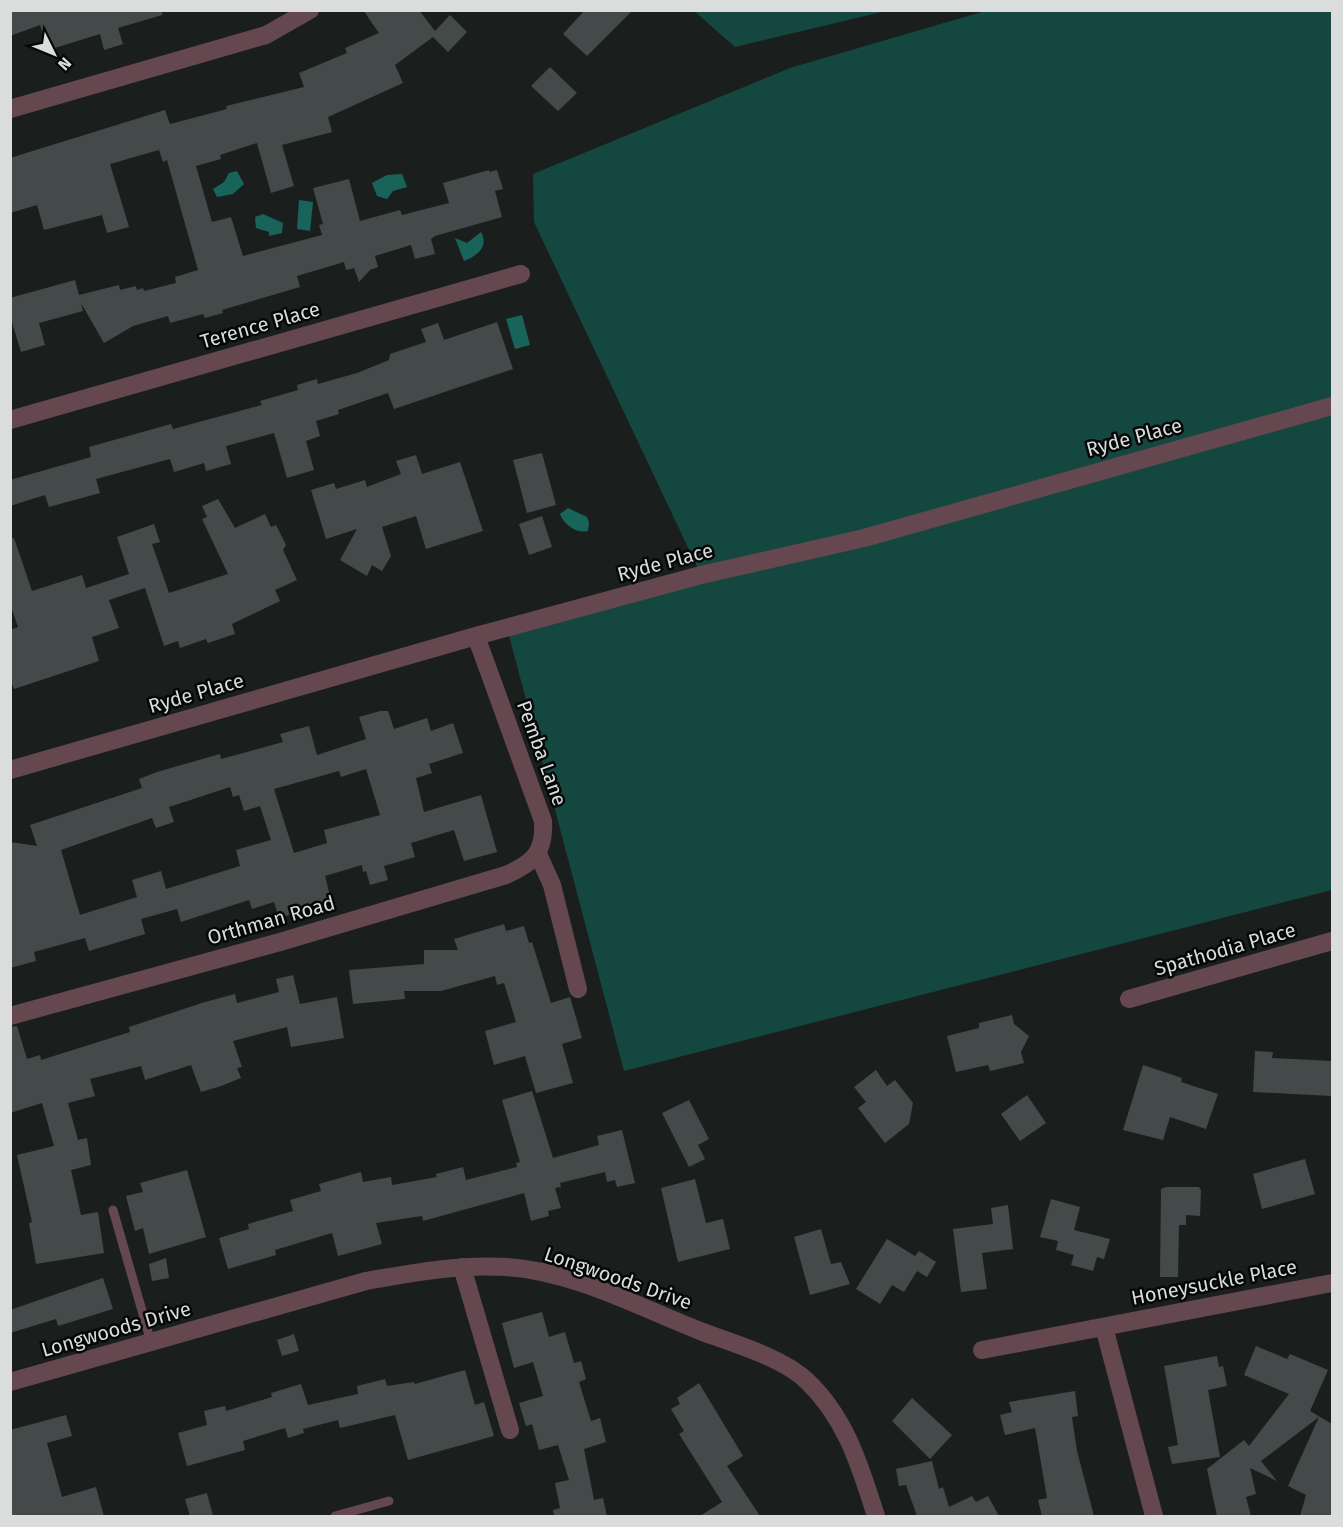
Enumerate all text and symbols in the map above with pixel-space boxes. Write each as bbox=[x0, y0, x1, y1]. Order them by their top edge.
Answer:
north arrow bbox=[24, 24, 84, 84]
text: N bbox=[54, 54, 75, 74]
street label: Terence Place bbox=[197, 296, 323, 354]
street label: Ryde Place bbox=[1083, 413, 1185, 461]
street label: Ryde Place bbox=[614, 538, 716, 586]
street label: Ryde Place bbox=[146, 668, 246, 718]
street label: Pemba Lane bbox=[512, 697, 572, 809]
street label: Orthman Road bbox=[204, 890, 338, 950]
street label: Spathodia Place bbox=[1152, 917, 1298, 981]
street label: Longwoods Drive bbox=[541, 1242, 695, 1314]
street label: Honeysuckle Place bbox=[1129, 1254, 1299, 1310]
street label: Longwoods Drive bbox=[38, 1296, 194, 1362]

